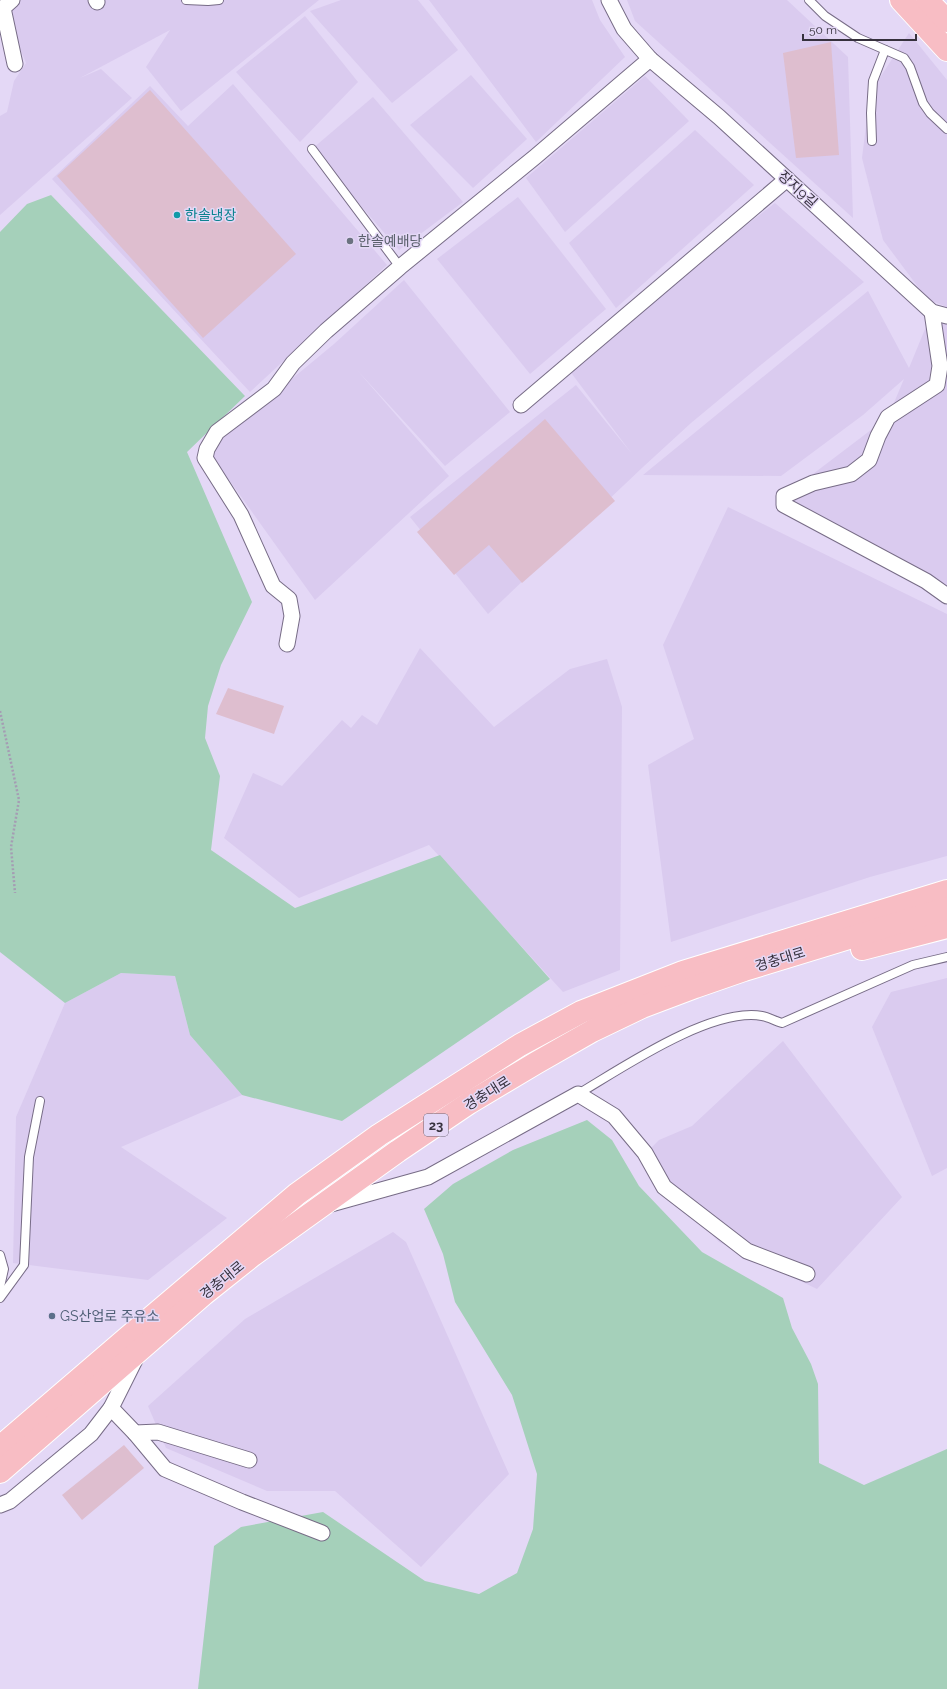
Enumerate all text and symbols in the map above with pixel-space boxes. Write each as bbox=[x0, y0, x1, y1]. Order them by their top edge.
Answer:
scale bar bbox=[803, 16, 916, 42]
text: 50 m bbox=[809, 23, 837, 37]
street label: 장지9길 bbox=[775, 167, 821, 211]
place label: 한솔냉장 bbox=[185, 207, 237, 223]
marker: 한솔냉장 bbox=[172, 210, 182, 220]
place label: 한솔예배당 bbox=[358, 233, 423, 249]
marker: 한솔예배당 bbox=[345, 236, 355, 246]
street label: 경충대로 bbox=[753, 944, 807, 974]
street label: 경충대로 bbox=[461, 1073, 513, 1113]
road number: 23 bbox=[424, 1114, 448, 1136]
street label: 경충대로 bbox=[197, 1257, 247, 1302]
place label: GS산업로 주유소 bbox=[60, 1308, 159, 1324]
marker: GS산업로 주유소 bbox=[47, 1311, 57, 1321]

